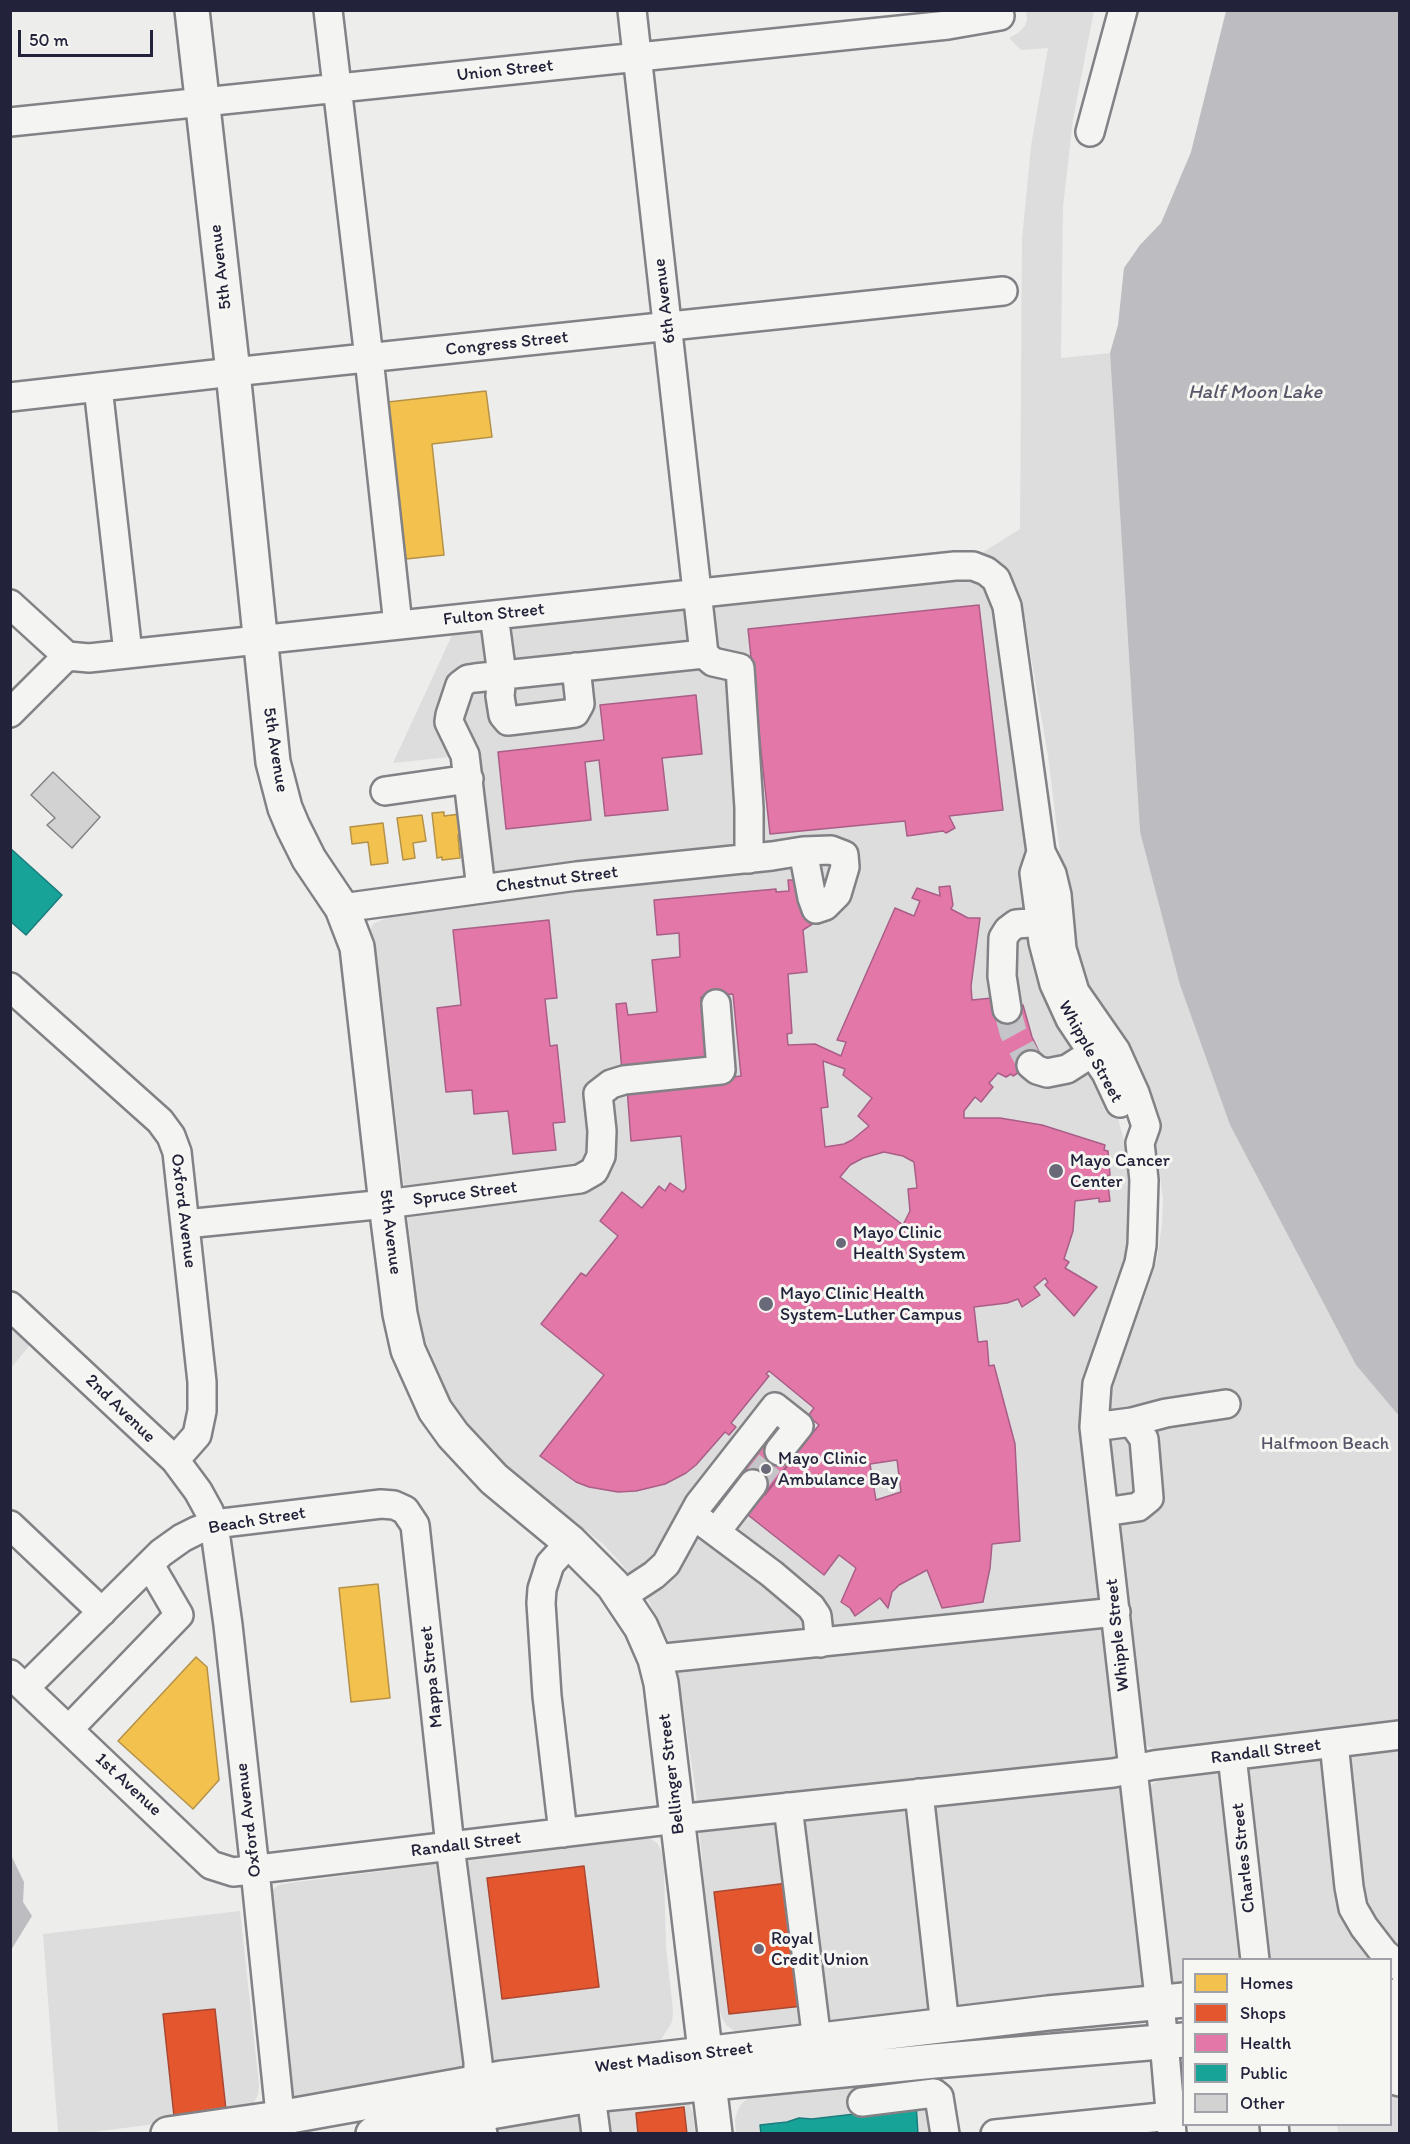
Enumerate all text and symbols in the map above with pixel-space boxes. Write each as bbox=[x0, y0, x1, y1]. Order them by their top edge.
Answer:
scale bar bbox=[21, 18, 156, 56]
text: 50 m bbox=[29, 29, 69, 51]
street label: Union Street bbox=[456, 55, 554, 87]
street label: 5th Avenue bbox=[205, 223, 237, 311]
street label: 6th Avenue bbox=[649, 257, 681, 345]
street label: Congress Street bbox=[444, 327, 570, 361]
water label: Half Moon Lake bbox=[1188, 381, 1322, 405]
street label: Fulton Street bbox=[442, 599, 546, 631]
street label: 5th Avenue bbox=[258, 706, 292, 794]
street label: Chestnut Street bbox=[495, 862, 619, 898]
street label: Whipple Street bbox=[1053, 997, 1127, 1107]
place label: Mayo Cancer Center bbox=[1070, 1150, 1170, 1192]
street label: Oxford Avenue bbox=[165, 1153, 201, 1269]
marker: Mayo Cancer Center bbox=[1047, 1162, 1065, 1180]
street label: Spruce Street bbox=[412, 1177, 518, 1211]
street label: 5th Avenue bbox=[374, 1188, 406, 1276]
place label: Mayo Clinic Health System bbox=[853, 1222, 965, 1264]
marker: Mayo Clinic Health System bbox=[834, 1236, 848, 1250]
place label: Mayo Clinic Health System-Luther Campus bbox=[780, 1283, 962, 1326]
marker: Mayo Clinic Health System-Luther Campus bbox=[757, 1295, 775, 1313]
street label: 2nd Avenue bbox=[80, 1370, 160, 1448]
park label: Halfmoon Beach bbox=[1261, 1433, 1389, 1455]
place label: Mayo Clinic Ambulance Bay bbox=[778, 1448, 898, 1490]
marker: Mayo Clinic Ambulance Bay bbox=[759, 1462, 773, 1476]
street label: Beach Street bbox=[207, 1503, 307, 1539]
street label: Whipple Street bbox=[1101, 1578, 1135, 1692]
street label: Mappa Street bbox=[416, 1625, 448, 1729]
street label: Bellinger Street bbox=[654, 1712, 690, 1836]
street label: Randall Street bbox=[1210, 1735, 1322, 1769]
street label: 1st Avenue bbox=[90, 1749, 166, 1821]
street label: Oxford Avenue bbox=[231, 1762, 267, 1878]
street label: Charles Street bbox=[1227, 1802, 1261, 1914]
street label: Randall Street bbox=[410, 1828, 522, 1862]
place label: Royal Credit Union bbox=[771, 1928, 869, 1970]
marker: Royal Credit Union bbox=[752, 1942, 766, 1956]
legend bbox=[1182, 1958, 1392, 2126]
text: Homes bbox=[1240, 1972, 1293, 1994]
text: Shops bbox=[1240, 2002, 1286, 2024]
text: Health bbox=[1240, 2032, 1291, 2054]
street label: West Madison Street bbox=[594, 2038, 754, 2078]
text: Public bbox=[1240, 2062, 1288, 2084]
text: Other bbox=[1240, 2092, 1285, 2114]

